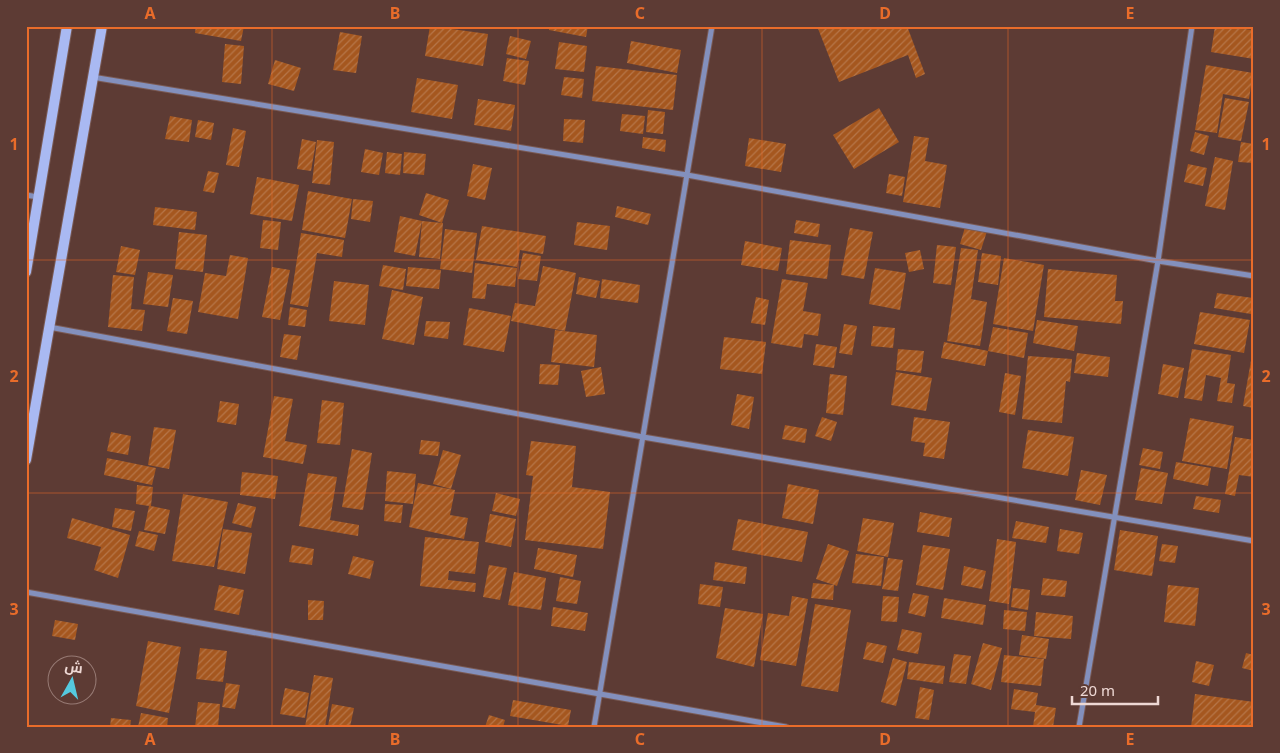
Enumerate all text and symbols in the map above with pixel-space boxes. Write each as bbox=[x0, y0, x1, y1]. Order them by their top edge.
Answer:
text: A bbox=[144, 2, 156, 24]
text: B bbox=[390, 2, 400, 24]
text: C bbox=[635, 2, 645, 24]
text: D bbox=[879, 2, 891, 24]
text: E bbox=[1126, 2, 1135, 24]
text: 1 bbox=[9, 133, 19, 155]
text: 1 bbox=[1261, 133, 1271, 155]
text: 2 bbox=[9, 365, 19, 387]
text: 2 bbox=[1261, 365, 1271, 387]
text: 3 bbox=[9, 598, 19, 620]
text: 3 bbox=[1261, 598, 1271, 620]
north arrow bbox=[48, 656, 98, 706]
text: ش bbox=[64, 656, 84, 677]
scale bar bbox=[1072, 673, 1159, 705]
text: 20 m bbox=[1080, 680, 1115, 700]
text: A bbox=[144, 728, 156, 750]
text: B bbox=[390, 728, 400, 750]
text: C bbox=[635, 728, 645, 750]
text: D bbox=[879, 728, 891, 750]
text: E bbox=[1126, 728, 1135, 750]

